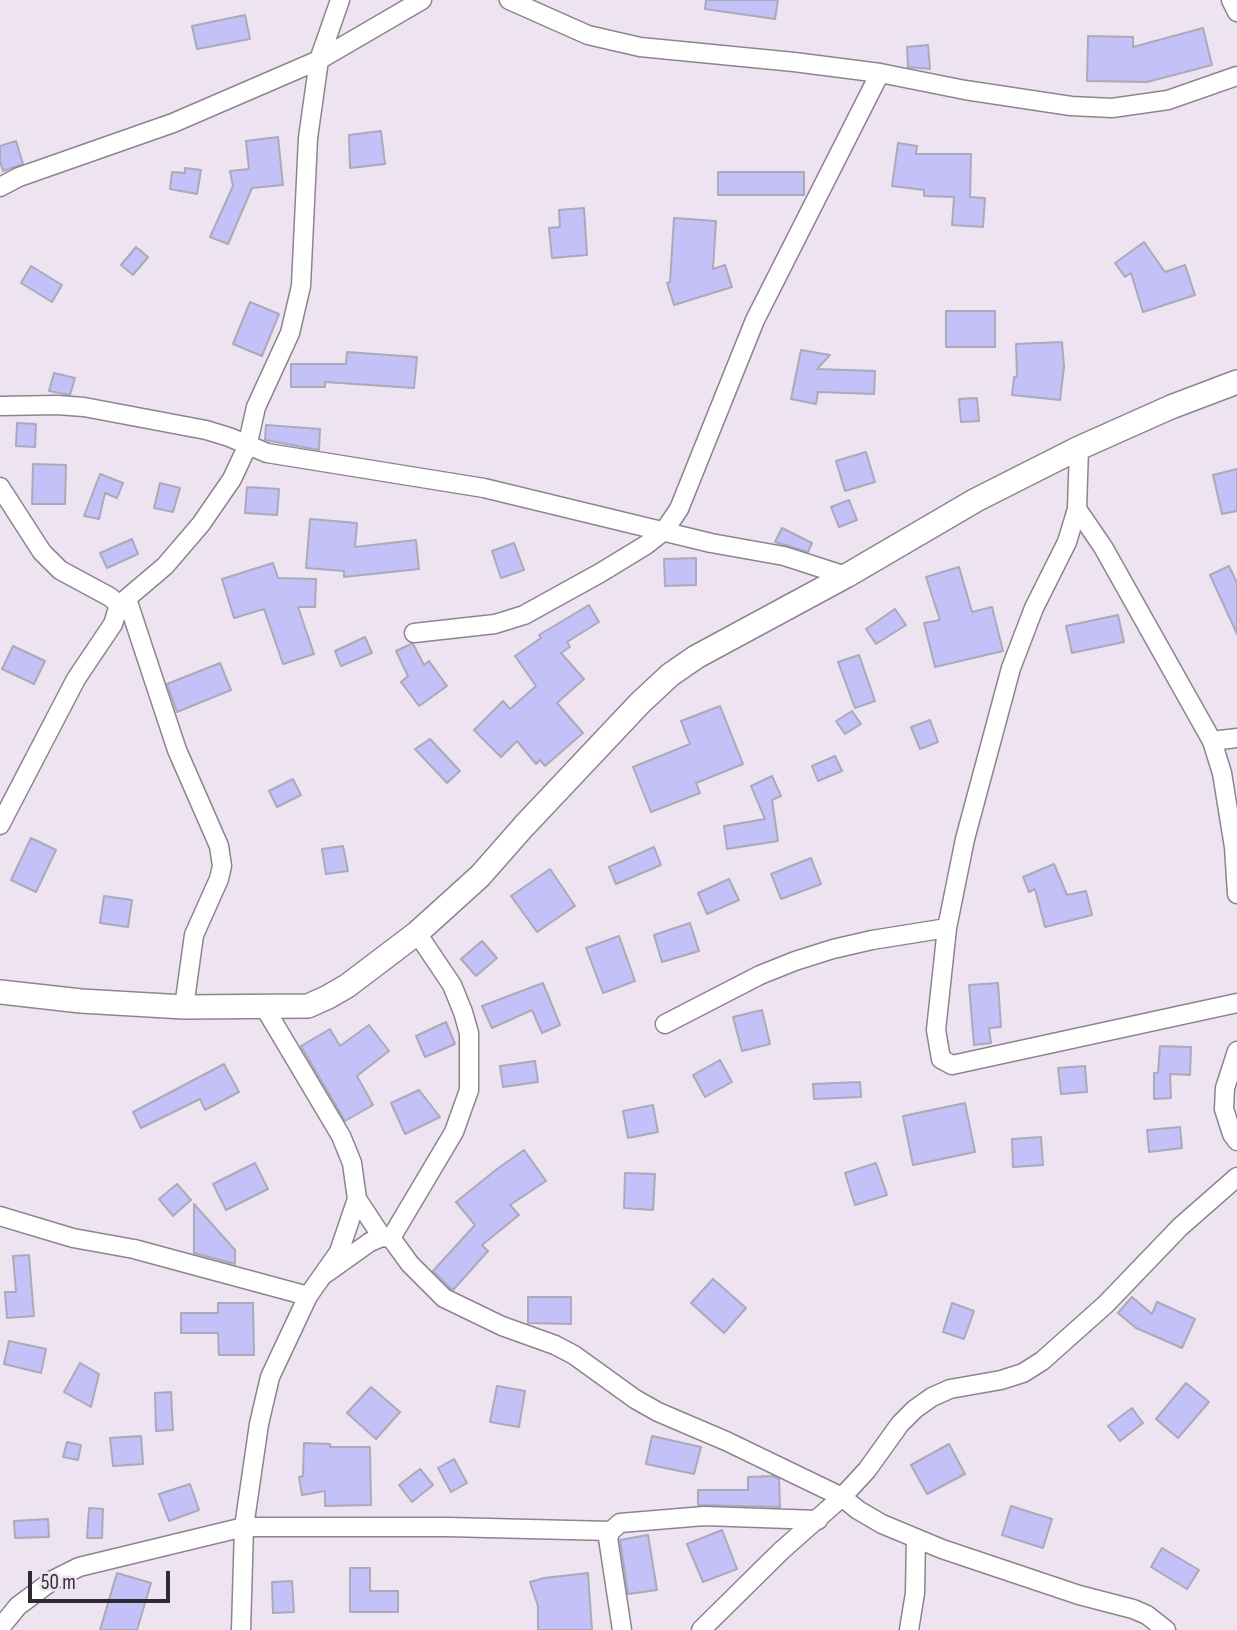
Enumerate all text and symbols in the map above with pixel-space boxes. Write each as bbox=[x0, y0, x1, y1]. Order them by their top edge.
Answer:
scale bar bbox=[32, 1556, 173, 1600]
text: 50 m bbox=[41, 1570, 76, 1595]

